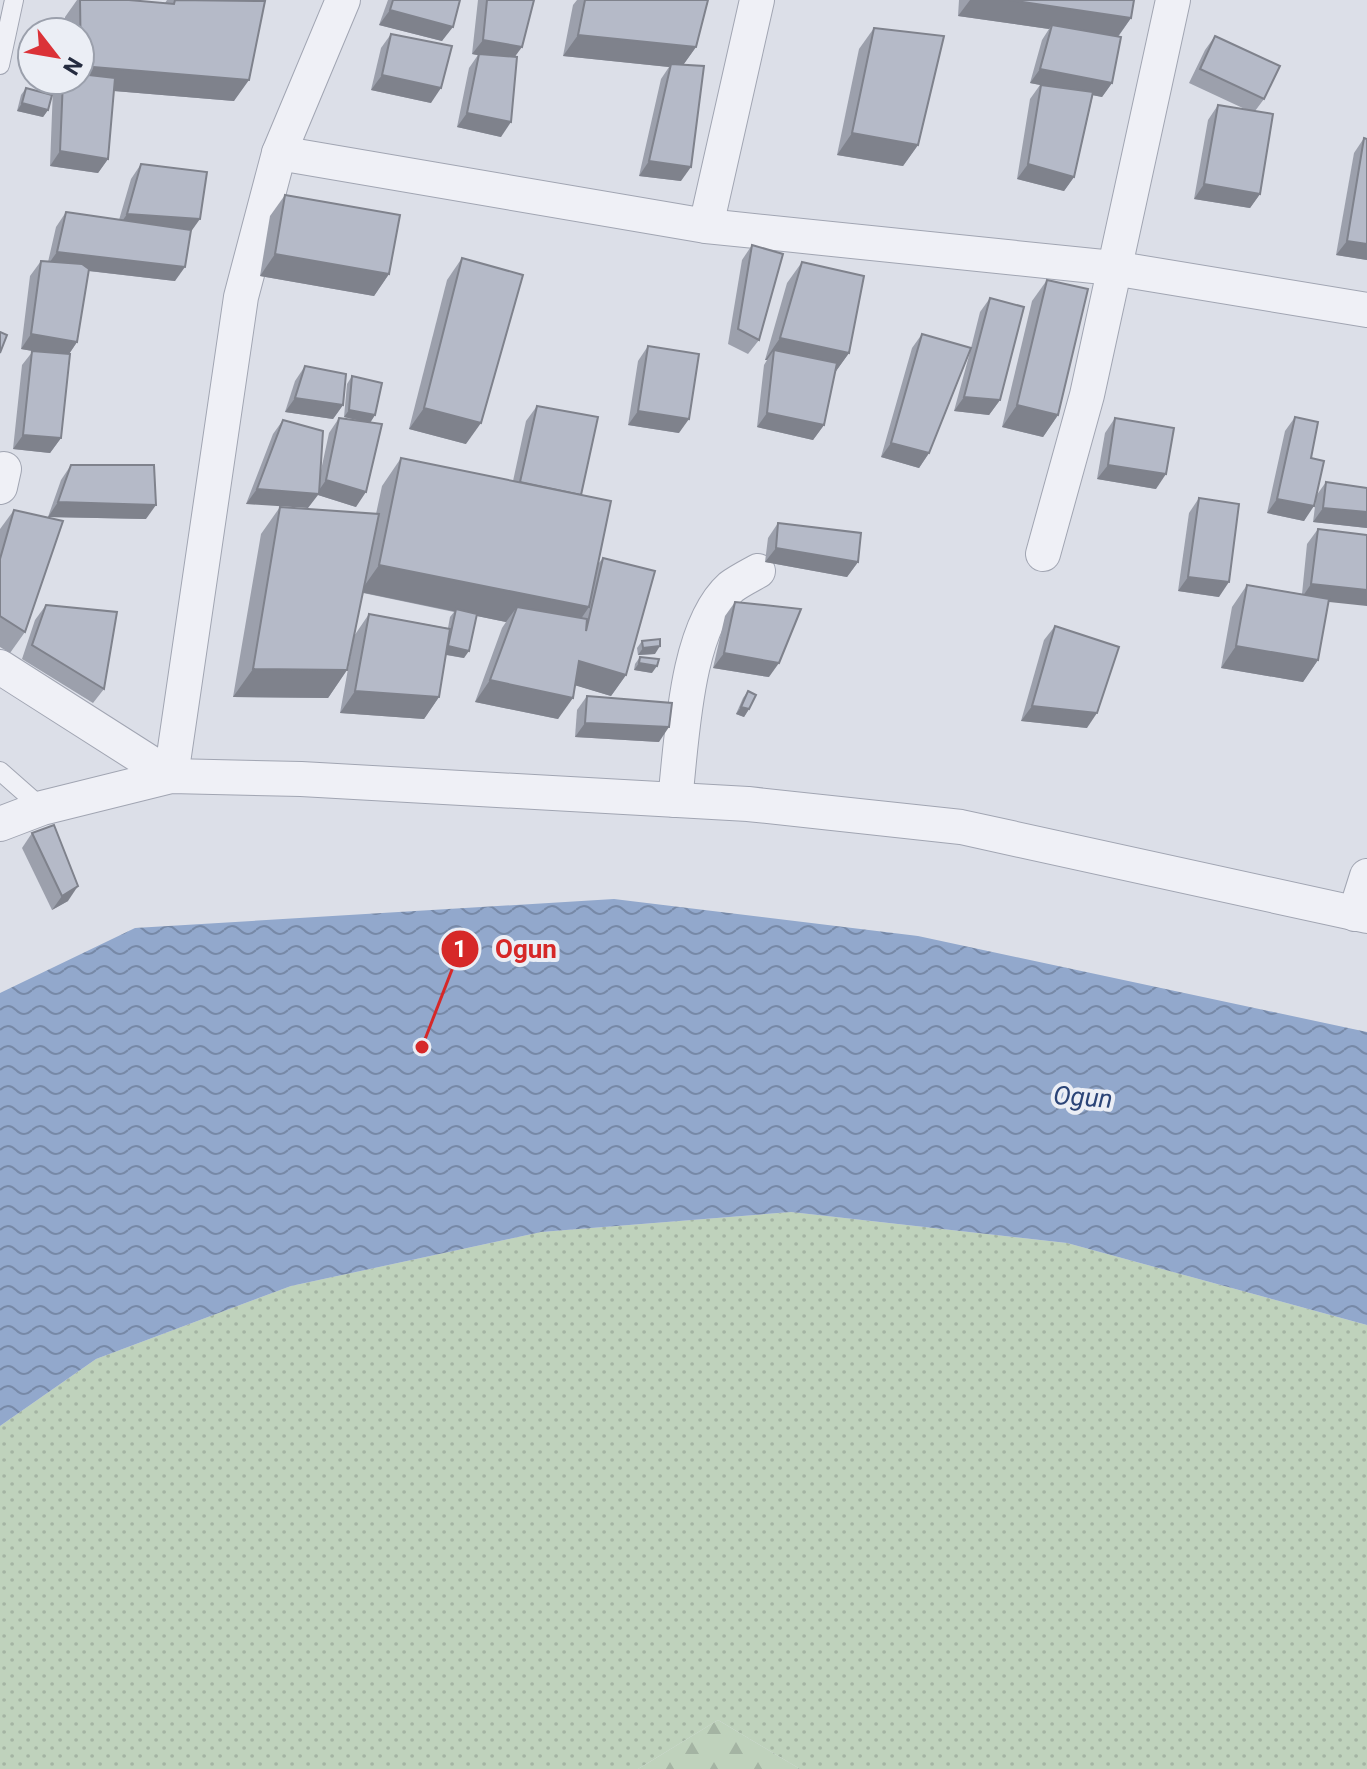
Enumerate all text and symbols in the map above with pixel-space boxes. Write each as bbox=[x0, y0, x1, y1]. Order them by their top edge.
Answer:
north arrow bbox=[16, 16, 96, 96]
text: N bbox=[58, 53, 87, 79]
callout: Ogun bbox=[440, 924, 573, 974]
text: Ogun bbox=[495, 934, 557, 964]
text: 1 bbox=[453, 935, 467, 963]
water label: Ogun bbox=[1052, 1080, 1114, 1114]

